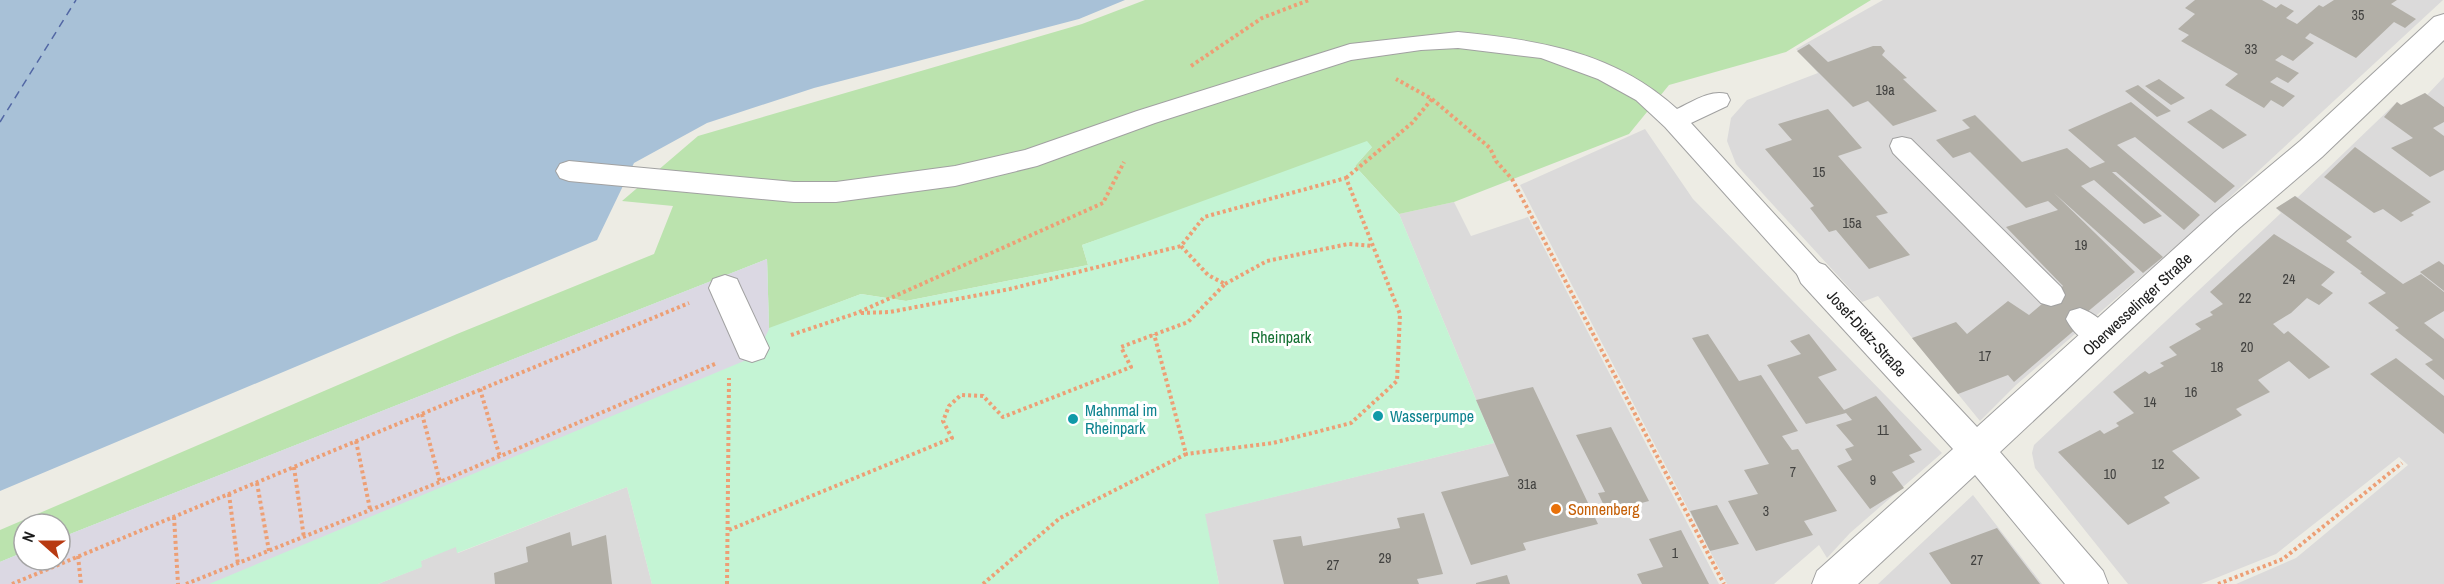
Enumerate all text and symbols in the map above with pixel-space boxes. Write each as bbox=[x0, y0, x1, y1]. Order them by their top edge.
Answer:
house number: 35 bbox=[2352, 6, 2364, 24]
house number: 33 bbox=[2245, 40, 2257, 58]
house number: 19a bbox=[1875, 81, 1895, 99]
house number: 15 bbox=[1813, 163, 1825, 181]
house number: 15a bbox=[1842, 214, 1862, 232]
house number: 19 bbox=[2075, 236, 2087, 254]
street label: Oberwesselinger Straße bbox=[2077, 247, 2197, 361]
house number: 24 bbox=[2283, 270, 2296, 288]
street label: Josef-Dietz-Straße bbox=[1822, 285, 1912, 381]
house number: 22 bbox=[2239, 289, 2251, 307]
park label: Rheinpark bbox=[1251, 326, 1312, 348]
house number: 20 bbox=[2241, 338, 2253, 356]
house number: 17 bbox=[1979, 347, 1991, 365]
house number: 18 bbox=[2211, 358, 2223, 376]
house number: 16 bbox=[2185, 383, 2197, 401]
house number: 14 bbox=[2144, 393, 2157, 411]
place label: Mahnmal im Rheinpark bbox=[1085, 399, 1157, 439]
place label: Wasserpumpe bbox=[1390, 405, 1474, 427]
marker: Wasserpumpe bbox=[1371, 409, 1385, 423]
marker: Mahnmal im Rheinpark bbox=[1066, 412, 1080, 426]
house number: 11 bbox=[1877, 421, 1890, 439]
house number: 12 bbox=[2152, 455, 2164, 473]
house number: 7 bbox=[1790, 463, 1796, 481]
house number: 10 bbox=[2104, 465, 2116, 483]
house number: 9 bbox=[1870, 471, 1876, 489]
house number: 31a bbox=[1517, 475, 1537, 493]
place label: Sonnenberg bbox=[1568, 498, 1640, 520]
marker: Sonnenberg bbox=[1549, 502, 1563, 516]
house number: 3 bbox=[1763, 502, 1769, 520]
north arrow bbox=[12, 512, 72, 572]
text: N bbox=[16, 528, 40, 545]
house number: 1 bbox=[1672, 544, 1679, 562]
house number: 29 bbox=[1379, 549, 1391, 567]
house number: 27 bbox=[1971, 551, 1983, 569]
house number: 27 bbox=[1327, 556, 1339, 574]

